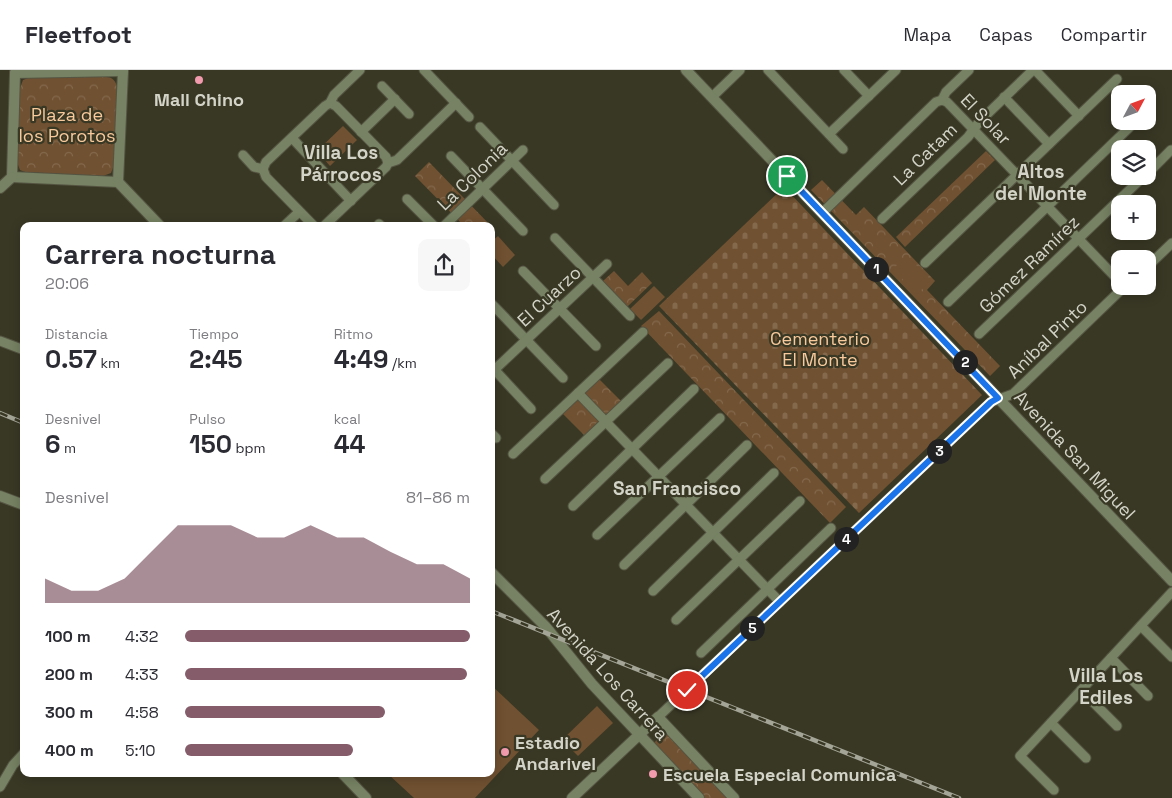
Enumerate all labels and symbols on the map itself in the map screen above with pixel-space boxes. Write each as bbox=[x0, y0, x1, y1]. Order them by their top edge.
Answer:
marker: Mall Chino bbox=[193, 74, 205, 86]
north arrow bbox=[1111, 85, 1156, 130]
place label: Mall Chino bbox=[154, 88, 244, 111]
street label: El Solar bbox=[956, 88, 1016, 150]
park label: Plaza de los Porotos bbox=[18, 103, 116, 147]
street label: La Catam bbox=[888, 118, 962, 190]
street label: La Colonia bbox=[432, 137, 512, 215]
district label: Villa Los Párrocos bbox=[300, 140, 382, 187]
pin bbox=[766, 155, 808, 197]
district label: Altos del Monte bbox=[995, 159, 1087, 206]
street label: Gómez Ramírez bbox=[974, 210, 1084, 318]
pin: 1 bbox=[864, 256, 888, 282]
street label: El Cuarzo bbox=[512, 261, 586, 331]
street label: Aníbal Pinto bbox=[1002, 295, 1092, 383]
park label: Cementerio El Monte bbox=[770, 327, 870, 371]
pin: 2 bbox=[952, 350, 978, 374]
street label: Avenida San Miguel bbox=[1009, 386, 1141, 524]
pin: 3 bbox=[926, 438, 952, 464]
district label: San Francisco bbox=[613, 476, 741, 501]
pin: 4 bbox=[834, 526, 858, 552]
street label: Avenida Los Carrera bbox=[542, 603, 674, 745]
pin: 5 bbox=[740, 616, 764, 640]
district label: Villa Los Ediles bbox=[1069, 663, 1143, 710]
pin bbox=[666, 669, 708, 711]
place label: Estadio Andarivel bbox=[515, 731, 596, 775]
marker: Estadio Andarivel bbox=[499, 746, 511, 758]
place label: Escuela Especial Comunica bbox=[663, 763, 897, 786]
marker: Escuela Especial Comunica bbox=[647, 768, 659, 780]

